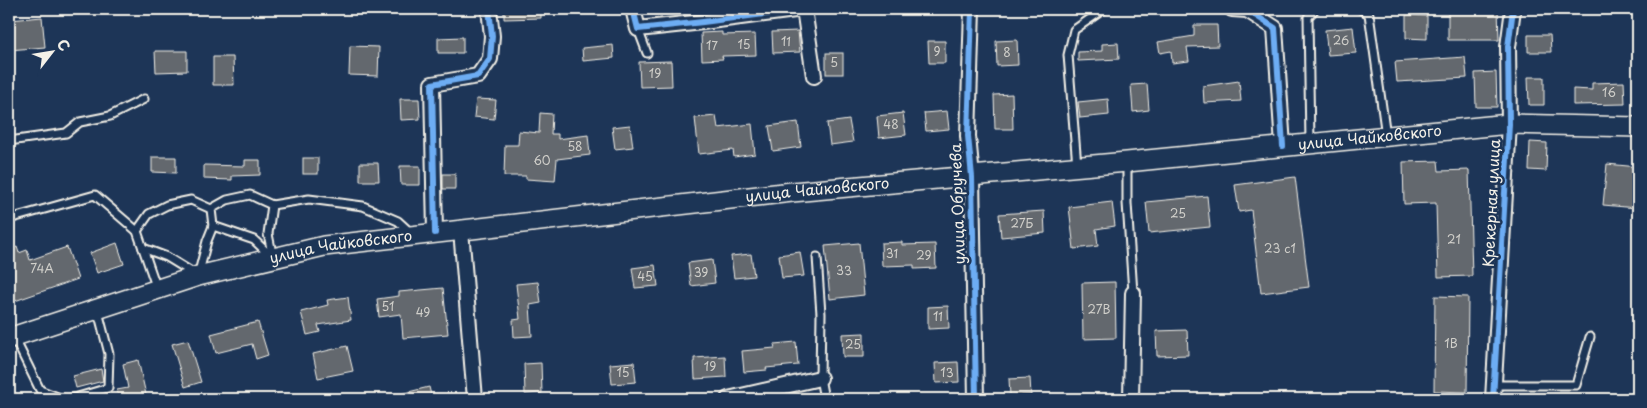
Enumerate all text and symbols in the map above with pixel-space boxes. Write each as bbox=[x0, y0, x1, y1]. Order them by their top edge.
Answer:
north arrow bbox=[28, 28, 78, 78]
house number: 26 bbox=[1333, 31, 1349, 49]
house number: 11 bbox=[781, 32, 791, 50]
text: С bbox=[52, 35, 75, 55]
house number: 15 bbox=[737, 35, 751, 53]
house number: 17 bbox=[706, 36, 718, 54]
house number: 9 bbox=[933, 42, 941, 60]
house number: 8 bbox=[1003, 43, 1011, 61]
house number: 5 bbox=[830, 53, 838, 71]
house number: 19 bbox=[649, 64, 661, 82]
house number: 16 bbox=[1602, 83, 1616, 101]
house number: 48 bbox=[883, 115, 899, 133]
street label: улица Чайковского bbox=[1297, 118, 1443, 155]
house number: 58 bbox=[567, 137, 583, 155]
street label: Крекерная улица bbox=[1476, 138, 1505, 268]
street label: улица Обручева bbox=[943, 142, 970, 265]
house number: 60 bbox=[533, 151, 551, 169]
street label: улица Чайковского bbox=[744, 170, 890, 207]
house number: 25 bbox=[1170, 204, 1186, 222]
house number: 27Б bbox=[1011, 214, 1034, 232]
street label: улица Чайковского bbox=[267, 223, 413, 269]
house number: 21 bbox=[1447, 230, 1461, 248]
house number: 23 с1 bbox=[1264, 239, 1296, 257]
house number: 31 bbox=[886, 244, 898, 262]
house number: 29 bbox=[916, 246, 932, 264]
house number: 74А bbox=[30, 259, 54, 277]
house number: 33 bbox=[836, 261, 852, 279]
house number: 39 bbox=[694, 263, 708, 281]
house number: 45 bbox=[637, 267, 653, 285]
house number: 51 bbox=[382, 297, 394, 315]
house number: 27В bbox=[1088, 300, 1111, 318]
house number: 49 bbox=[416, 303, 430, 321]
house number: 11 bbox=[933, 307, 943, 325]
house number: 1В bbox=[1444, 334, 1458, 352]
house number: 25 bbox=[845, 335, 861, 353]
house number: 19 bbox=[704, 357, 716, 375]
house number: 15 bbox=[616, 363, 630, 381]
house number: 13 bbox=[940, 363, 954, 381]

